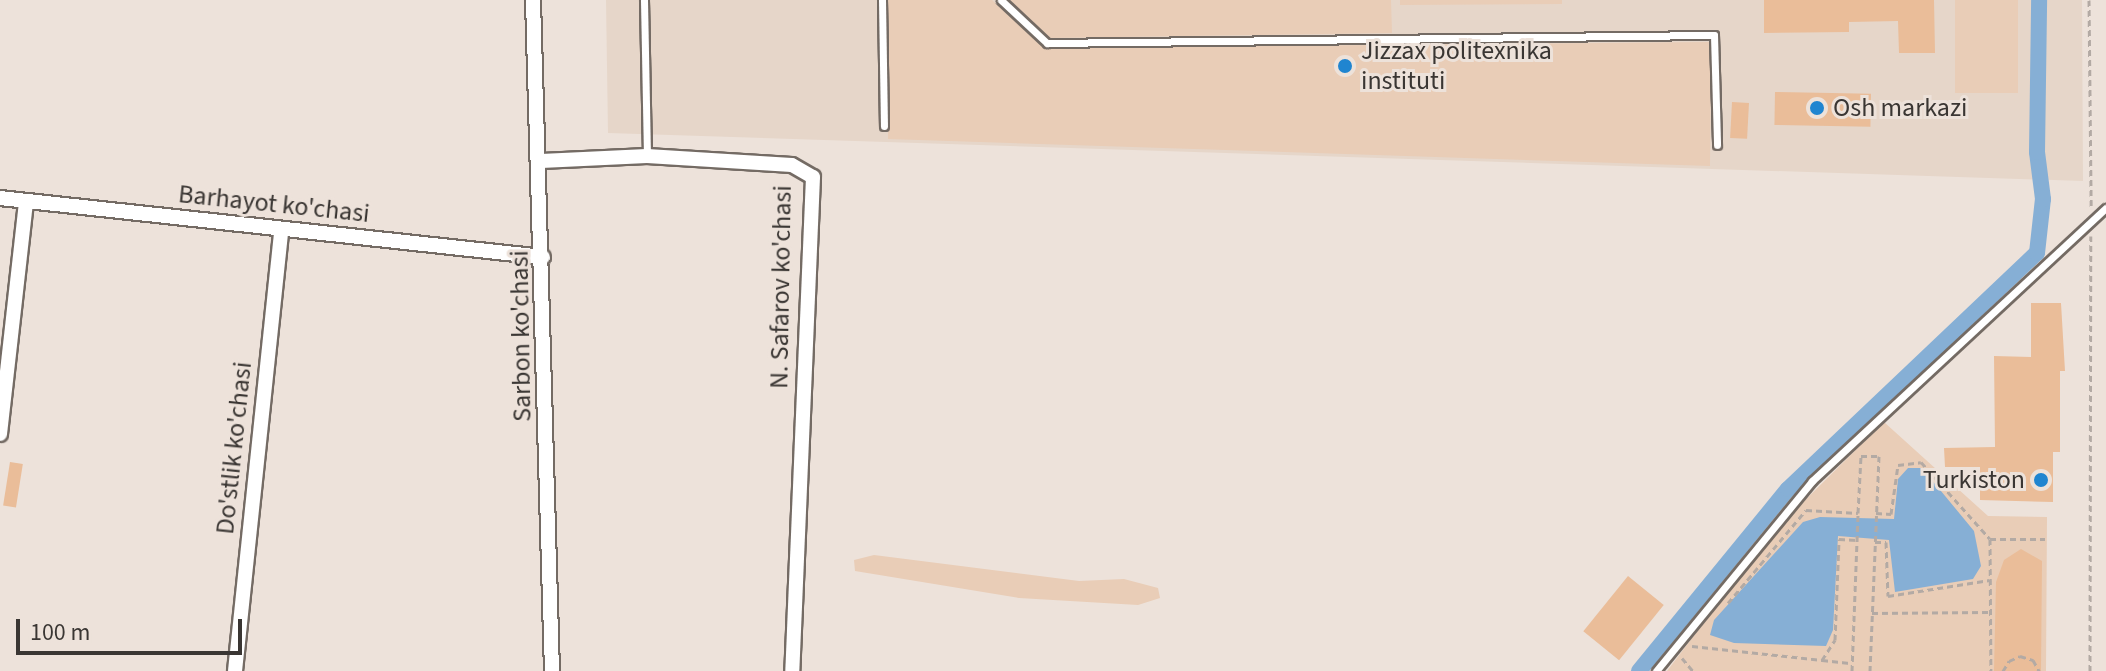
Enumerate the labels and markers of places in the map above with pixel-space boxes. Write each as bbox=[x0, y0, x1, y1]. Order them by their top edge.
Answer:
place label: Jizzax politexnika instituti bbox=[1361, 35, 1552, 96]
marker: Jizzax politexnika instituti bbox=[1336, 57, 1354, 75]
place label: Osh markazi bbox=[1833, 92, 1967, 124]
marker: Osh markazi bbox=[1808, 99, 1826, 117]
place label: Turkiston bbox=[1923, 464, 2025, 496]
marker: Turkiston bbox=[2032, 471, 2050, 489]

